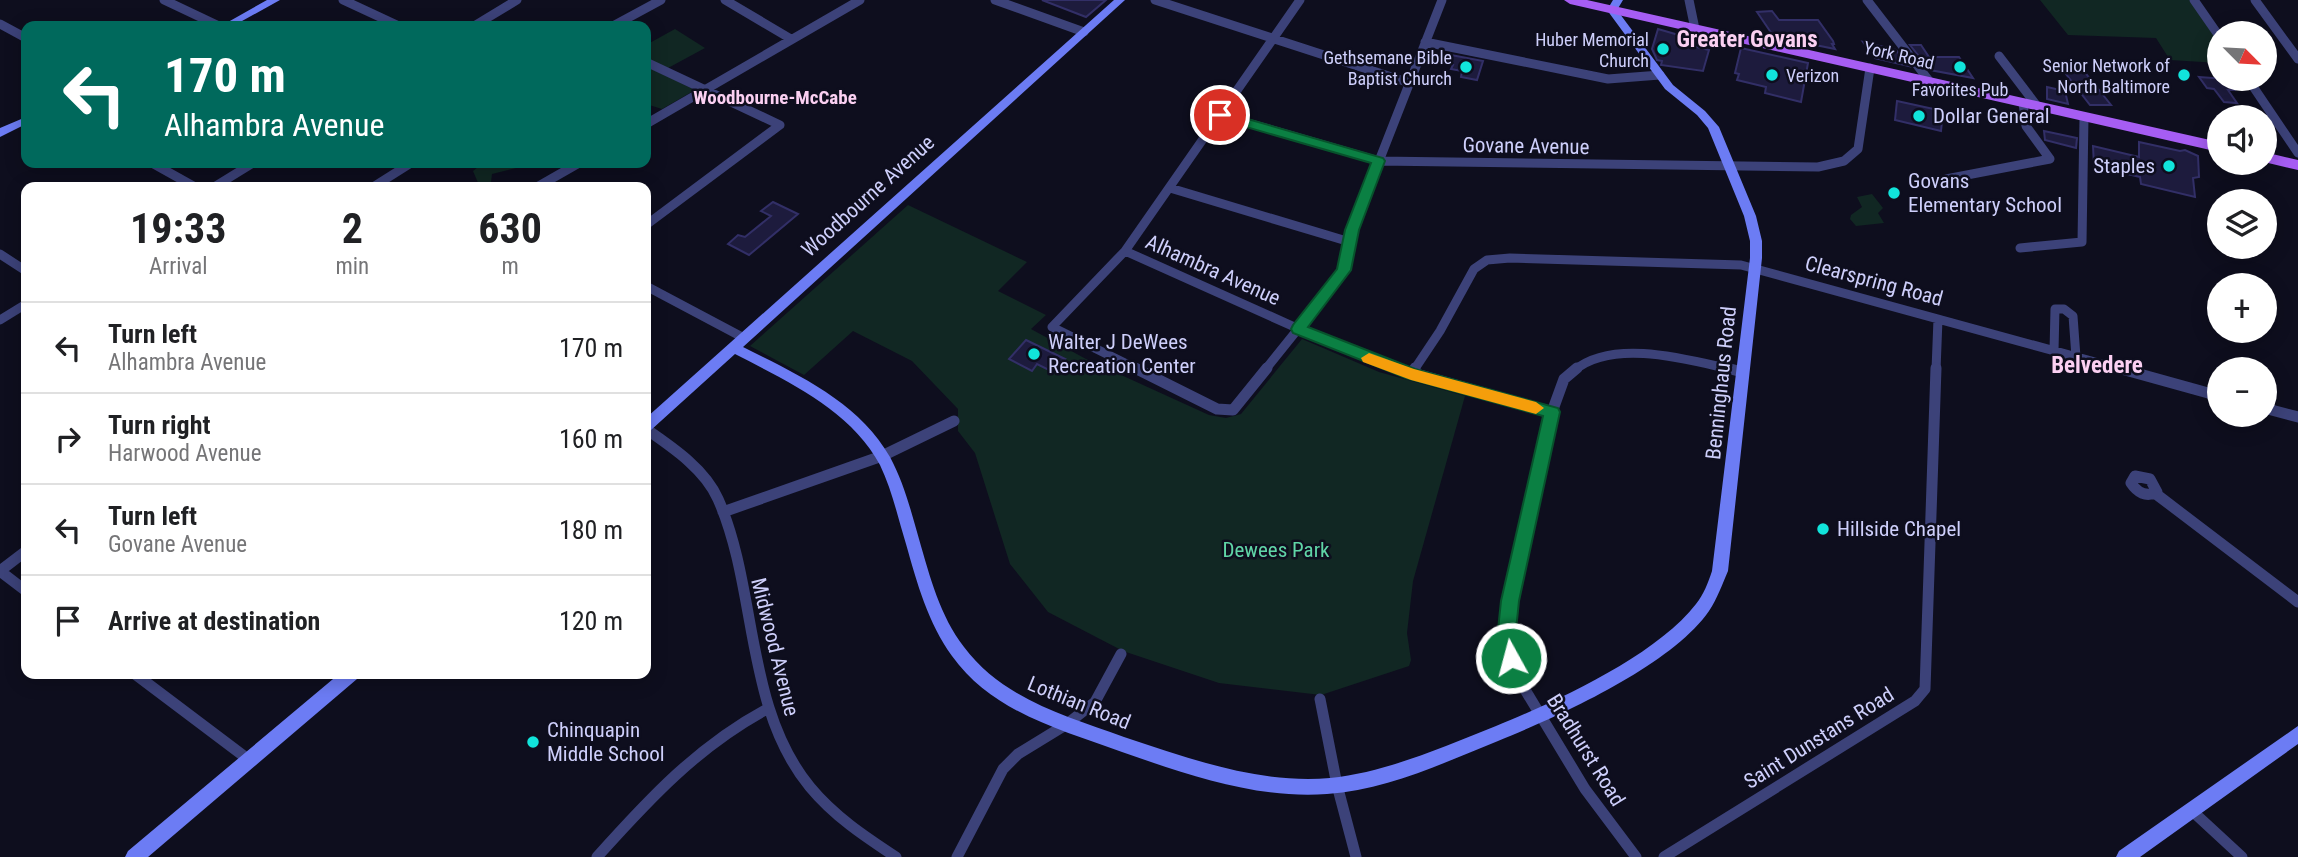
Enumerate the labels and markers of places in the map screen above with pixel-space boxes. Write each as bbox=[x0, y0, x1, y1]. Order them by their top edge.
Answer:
place label: Huber Memorial Church bbox=[1535, 29, 1649, 71]
marker: Huber Memorial Church bbox=[1655, 41, 1671, 57]
place label: Gethsemane Bible Baptist Church bbox=[1323, 47, 1452, 89]
place label: Senior Network of North Baltimore bbox=[2043, 55, 2170, 97]
marker: Gethsemane Bible Baptist Church bbox=[1458, 59, 1474, 75]
marker: Favorites Pub bbox=[1952, 59, 1968, 75]
place label: Verizon bbox=[1786, 65, 1839, 86]
marker: Verizon bbox=[1764, 67, 1780, 83]
marker: Senior Network of North Baltimore bbox=[2176, 67, 2192, 83]
place label: Favorites Pub bbox=[1912, 79, 2008, 100]
pin bbox=[1190, 85, 1250, 145]
place label: Dollar General bbox=[1933, 104, 2050, 128]
marker: Dollar General bbox=[1911, 108, 1927, 124]
place label: Staples bbox=[2093, 154, 2155, 178]
marker: Staples bbox=[2161, 158, 2177, 174]
place label: Govans Elementary School bbox=[1908, 169, 2062, 217]
marker: Govans Elementary School bbox=[1886, 185, 1902, 201]
place label: Walter J DeWees Recreation Center bbox=[1048, 330, 1196, 378]
marker: Walter J DeWees Recreation Center bbox=[1026, 346, 1042, 362]
place label: Hillside Chapel bbox=[1837, 517, 1961, 541]
marker: Hillside Chapel bbox=[1815, 521, 1831, 537]
place label: Chinquapin Middle School bbox=[547, 718, 665, 766]
marker: Chinquapin Middle School bbox=[525, 734, 541, 750]

